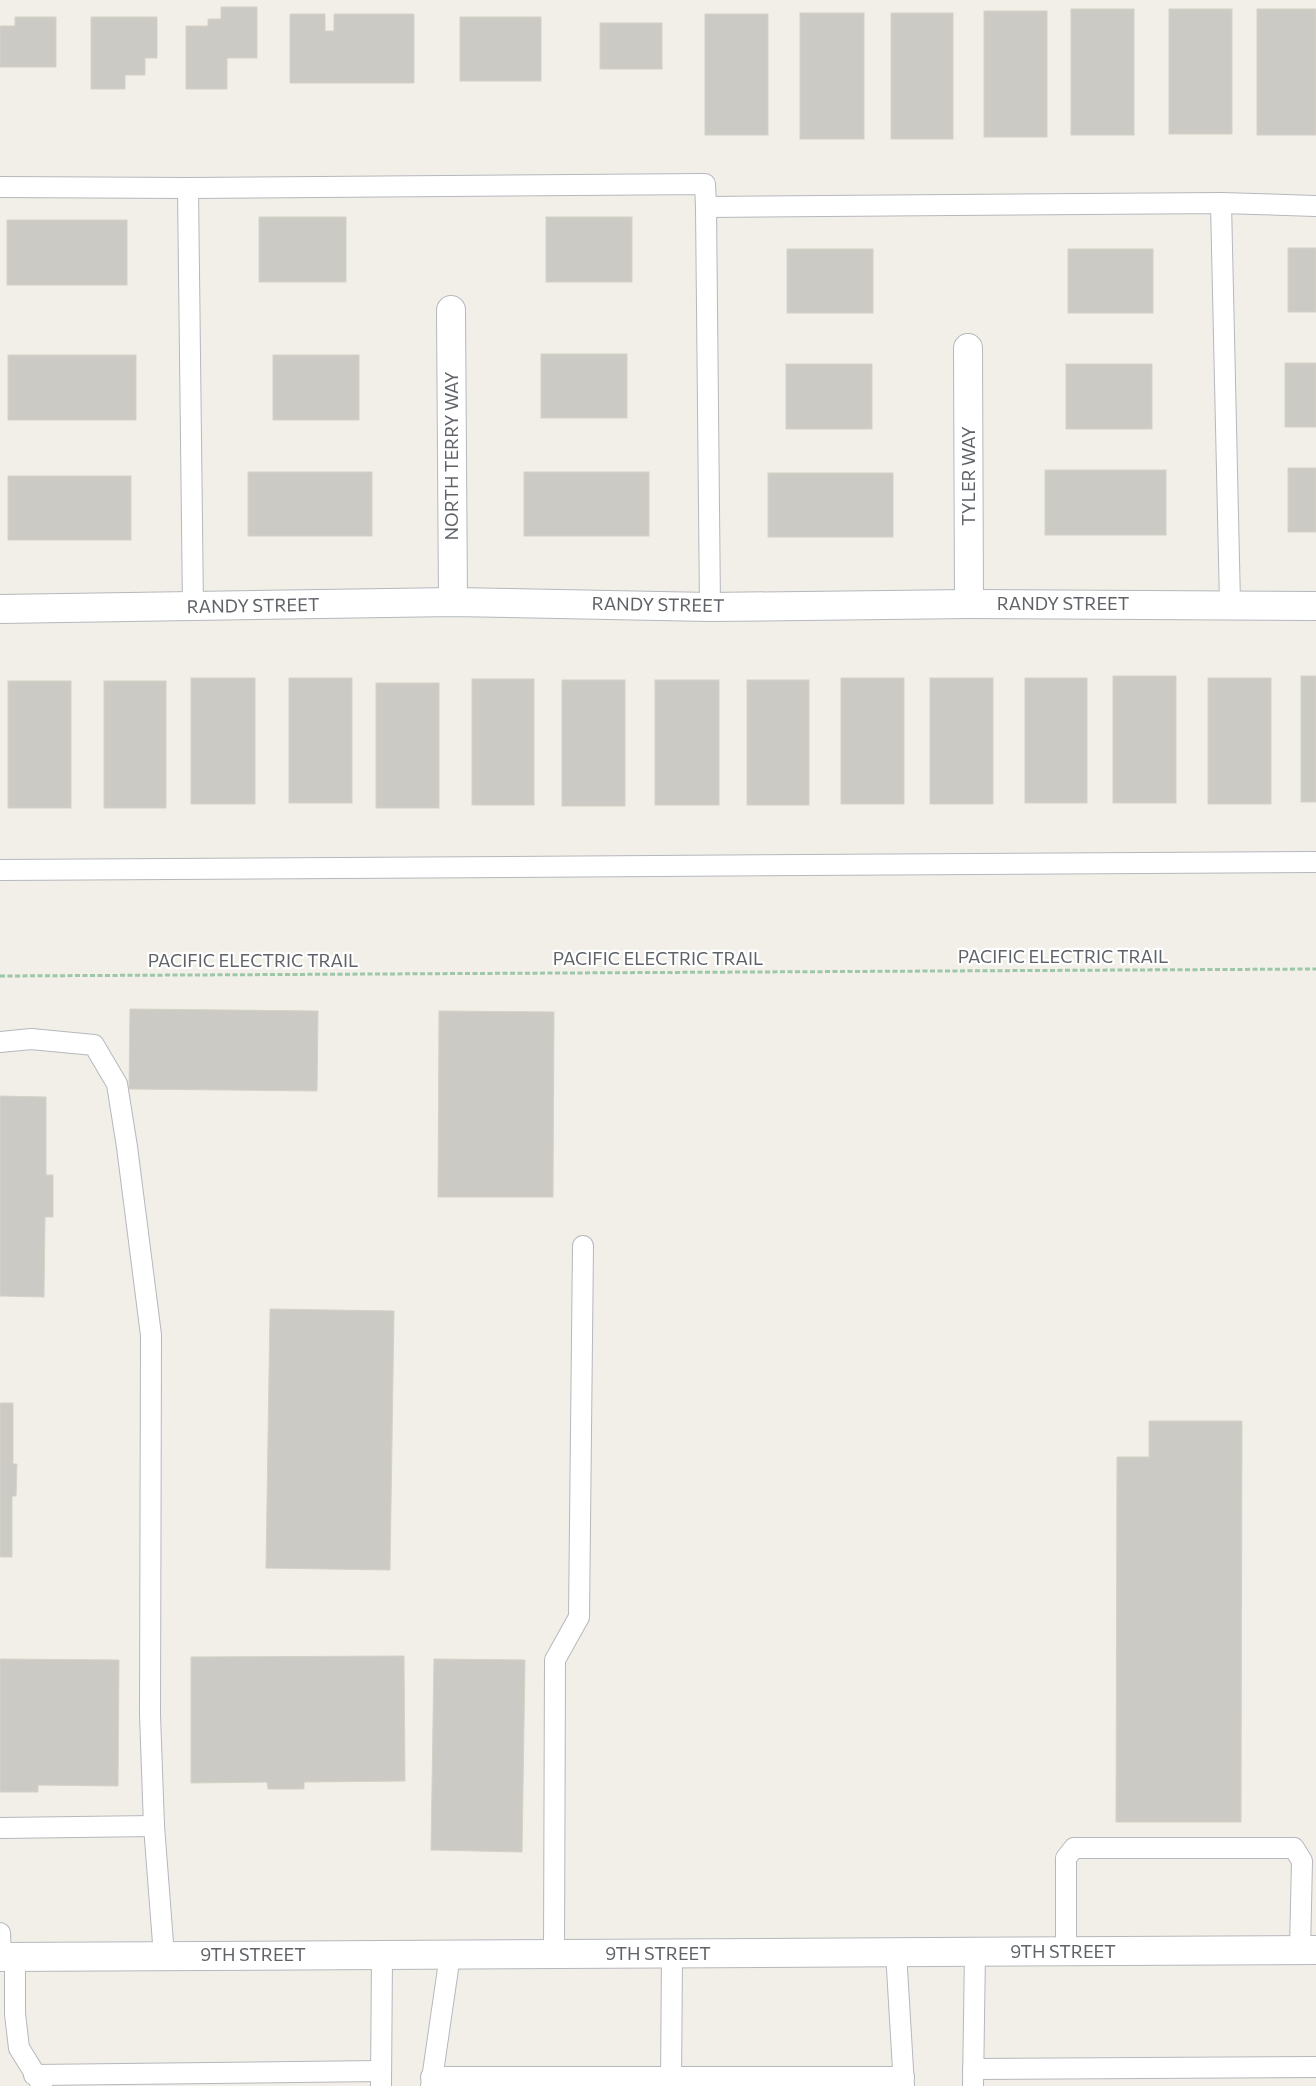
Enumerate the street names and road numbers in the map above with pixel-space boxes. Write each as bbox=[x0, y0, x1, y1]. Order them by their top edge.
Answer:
street label: NORTH TERRY WAY bbox=[440, 371, 462, 541]
street label: TYLER WAY bbox=[957, 426, 979, 526]
street label: RANDY STREET bbox=[592, 592, 725, 616]
street label: RANDY STREET bbox=[997, 592, 1129, 614]
street label: RANDY STREET bbox=[186, 593, 319, 617]
street label: PACIFIC ELECTRIC TRAIL bbox=[958, 945, 1168, 967]
street label: PACIFIC ELECTRIC TRAIL bbox=[553, 947, 763, 969]
street label: PACIFIC ELECTRIC TRAIL bbox=[148, 949, 358, 971]
street label: 9TH STREET bbox=[1010, 1940, 1116, 1962]
street label: 9TH STREET bbox=[605, 1942, 711, 1964]
street label: 9TH STREET bbox=[200, 1943, 306, 1965]

